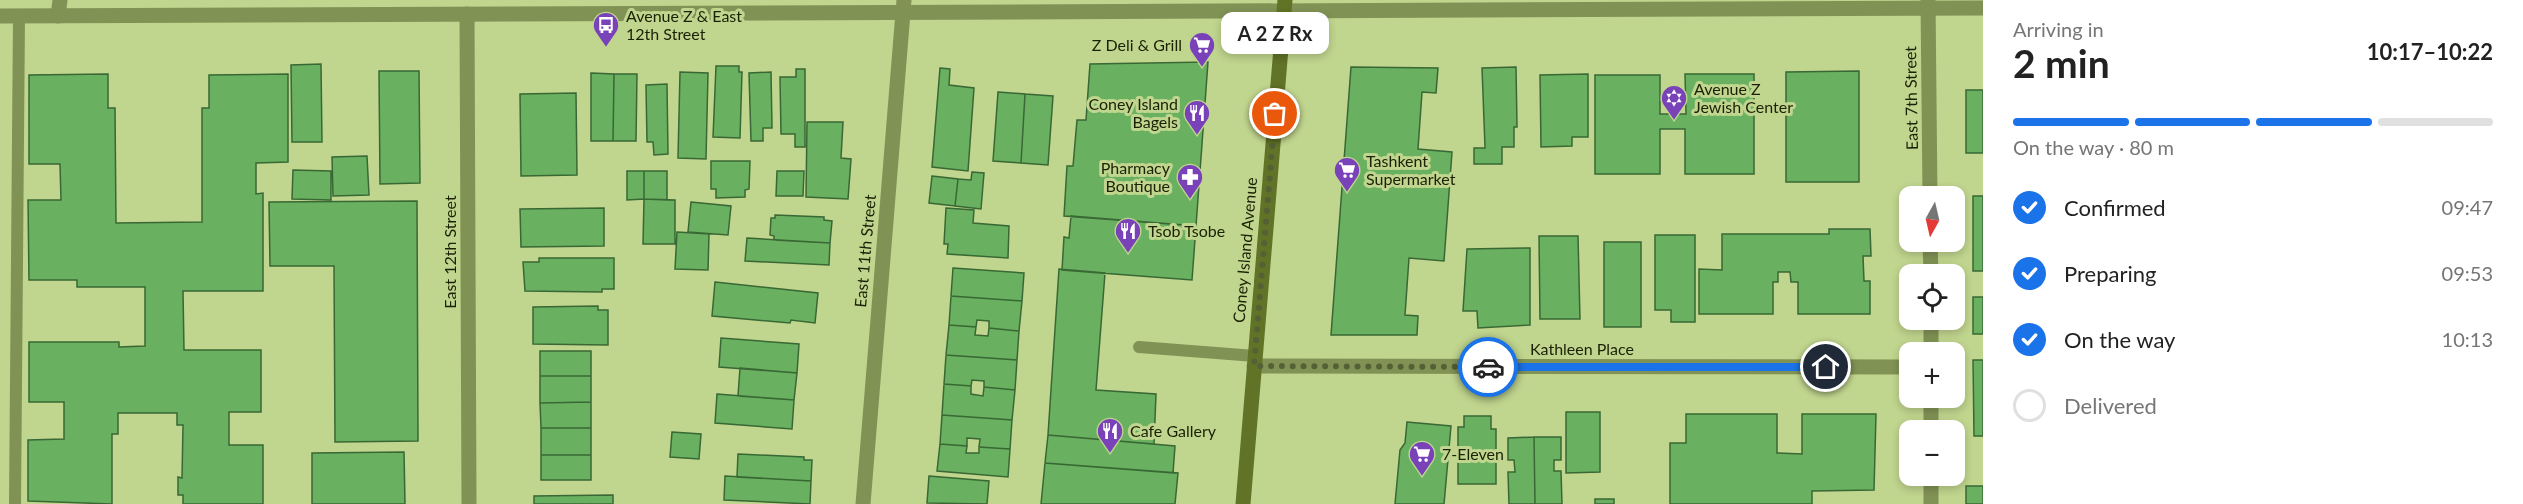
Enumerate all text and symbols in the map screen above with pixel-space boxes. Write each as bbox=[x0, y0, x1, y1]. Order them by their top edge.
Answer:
place label: Avenue Z & East 12th Street bbox=[626, 6, 742, 43]
bus stop icon: Avenue Z & East 12th Street bbox=[591, 10, 621, 48]
callout: A 2 Z Rx bbox=[1221, 12, 1329, 54]
text: Arriving in bbox=[2013, 17, 2104, 41]
text: A 2 Z Rx bbox=[1238, 21, 1312, 45]
supermarket icon: Z Deli & Grill bbox=[1187, 30, 1217, 68]
place label: Z Deli & Grill bbox=[1092, 35, 1182, 54]
text: 10:17–10:22 bbox=[2367, 38, 2493, 65]
text: 2 min bbox=[2013, 40, 2110, 86]
street label: East 7th Street bbox=[1900, 46, 1921, 150]
place label: Avenue Z Jewish Center bbox=[1694, 79, 1793, 116]
synagogue icon: Avenue Z Jewish Center bbox=[1659, 83, 1689, 121]
pin bbox=[1249, 88, 1300, 139]
place label: Coney Island Bagels bbox=[1088, 94, 1178, 131]
icon: bag bbox=[1258, 97, 1291, 130]
restaurant icon: Coney Island Bagels bbox=[1182, 98, 1212, 136]
text: On the way · 80 m bbox=[2013, 135, 2174, 159]
place label: Tashkent Supermarket bbox=[1366, 151, 1456, 188]
supermarket icon: Tashkent Supermarket bbox=[1332, 155, 1362, 193]
place label: Pharmacy Boutique bbox=[1101, 158, 1171, 195]
pharmacy icon: Pharmacy Boutique bbox=[1175, 162, 1205, 200]
street label: Coney Island Avenue bbox=[1229, 176, 1260, 324]
north arrow bbox=[1899, 186, 1965, 252]
map controls bbox=[1899, 186, 1965, 486]
icon: check bbox=[2013, 191, 2046, 224]
street label: East 11th Street bbox=[850, 193, 879, 308]
text: Confirmed bbox=[2064, 194, 2166, 221]
street label: East 12th Street bbox=[440, 195, 459, 309]
text: 09:47 bbox=[2442, 195, 2493, 219]
restaurant icon: Tsob Tsobe bbox=[1113, 216, 1143, 254]
place label: Tsob Tsobe bbox=[1148, 221, 1225, 240]
icon: check bbox=[2013, 257, 2046, 290]
text: Preparing bbox=[2064, 260, 2156, 287]
text: 09:53 bbox=[2442, 261, 2493, 285]
button: locate bbox=[1899, 264, 1965, 330]
icon: check bbox=[2013, 323, 2046, 356]
text: On the way bbox=[2064, 326, 2175, 353]
text: 10:13 bbox=[2442, 327, 2493, 351]
courier bbox=[1458, 337, 1518, 397]
street label: Kathleen Place bbox=[1530, 339, 1634, 358]
pin bbox=[1800, 341, 1851, 392]
button: + bbox=[1899, 342, 1965, 408]
icon: home bbox=[1809, 350, 1842, 383]
icon: car bbox=[1472, 351, 1505, 384]
text: Delivered bbox=[2064, 392, 2157, 419]
restaurant icon: Cafe Gallery bbox=[1095, 416, 1125, 454]
button: − bbox=[1899, 420, 1965, 486]
place label: Cafe Gallery bbox=[1130, 421, 1217, 440]
supermarket icon: 7-Eleven bbox=[1407, 439, 1437, 477]
place label: 7-Eleven bbox=[1442, 444, 1504, 463]

